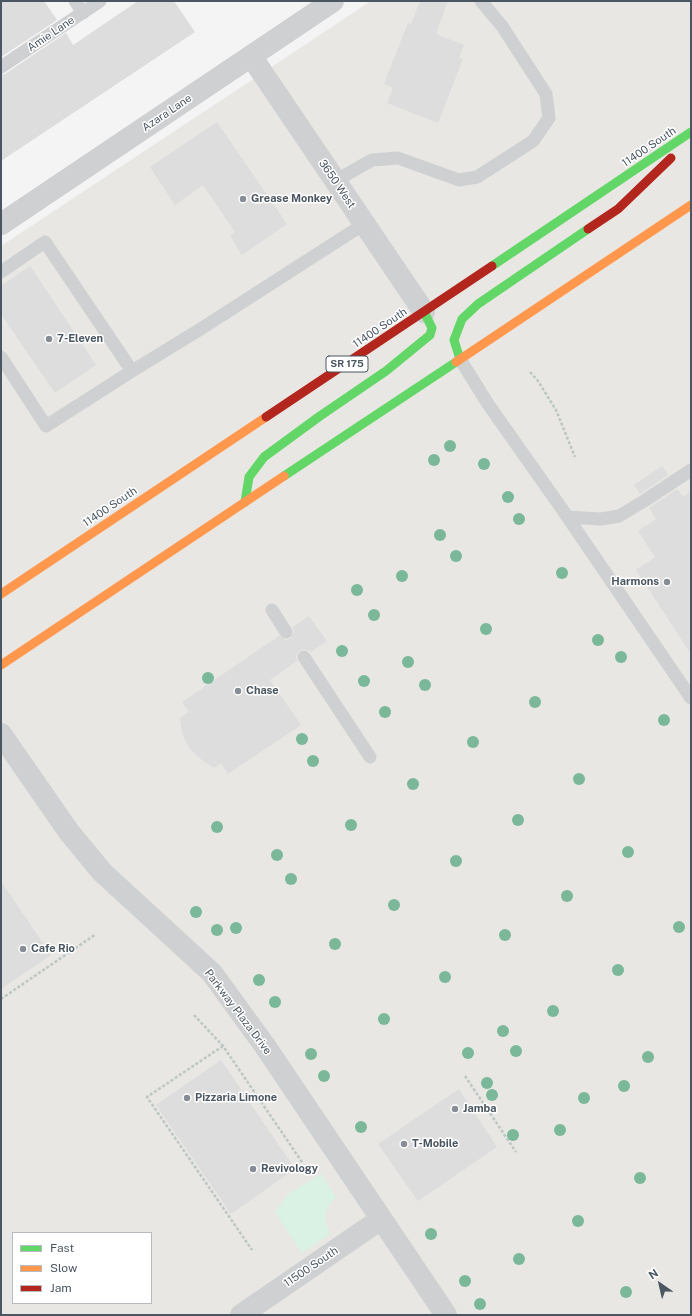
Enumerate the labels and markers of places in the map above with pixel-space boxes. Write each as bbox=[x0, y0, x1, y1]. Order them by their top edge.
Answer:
place label: Grease Monkey bbox=[251, 192, 332, 206]
marker: Grease Monkey bbox=[238, 194, 248, 204]
place label: 7-Eleven bbox=[57, 332, 103, 346]
marker: 7-Eleven bbox=[44, 334, 54, 344]
place label: Harmons bbox=[611, 575, 659, 589]
marker: Harmons bbox=[662, 577, 672, 587]
place label: Chase bbox=[246, 684, 279, 698]
marker: Chase bbox=[233, 686, 243, 696]
place label: Cafe Rio bbox=[31, 942, 75, 956]
marker: Cafe Rio bbox=[18, 944, 28, 954]
place label: Pizzaria Limone bbox=[195, 1091, 277, 1105]
marker: Pizzaria Limone bbox=[182, 1093, 192, 1103]
place label: Jamba bbox=[463, 1102, 496, 1116]
marker: Jamba bbox=[450, 1104, 460, 1114]
place label: T-Mobile bbox=[412, 1137, 458, 1151]
marker: T-Mobile bbox=[399, 1139, 409, 1149]
place label: Revivology bbox=[261, 1162, 318, 1176]
marker: Revivology bbox=[248, 1164, 258, 1174]

